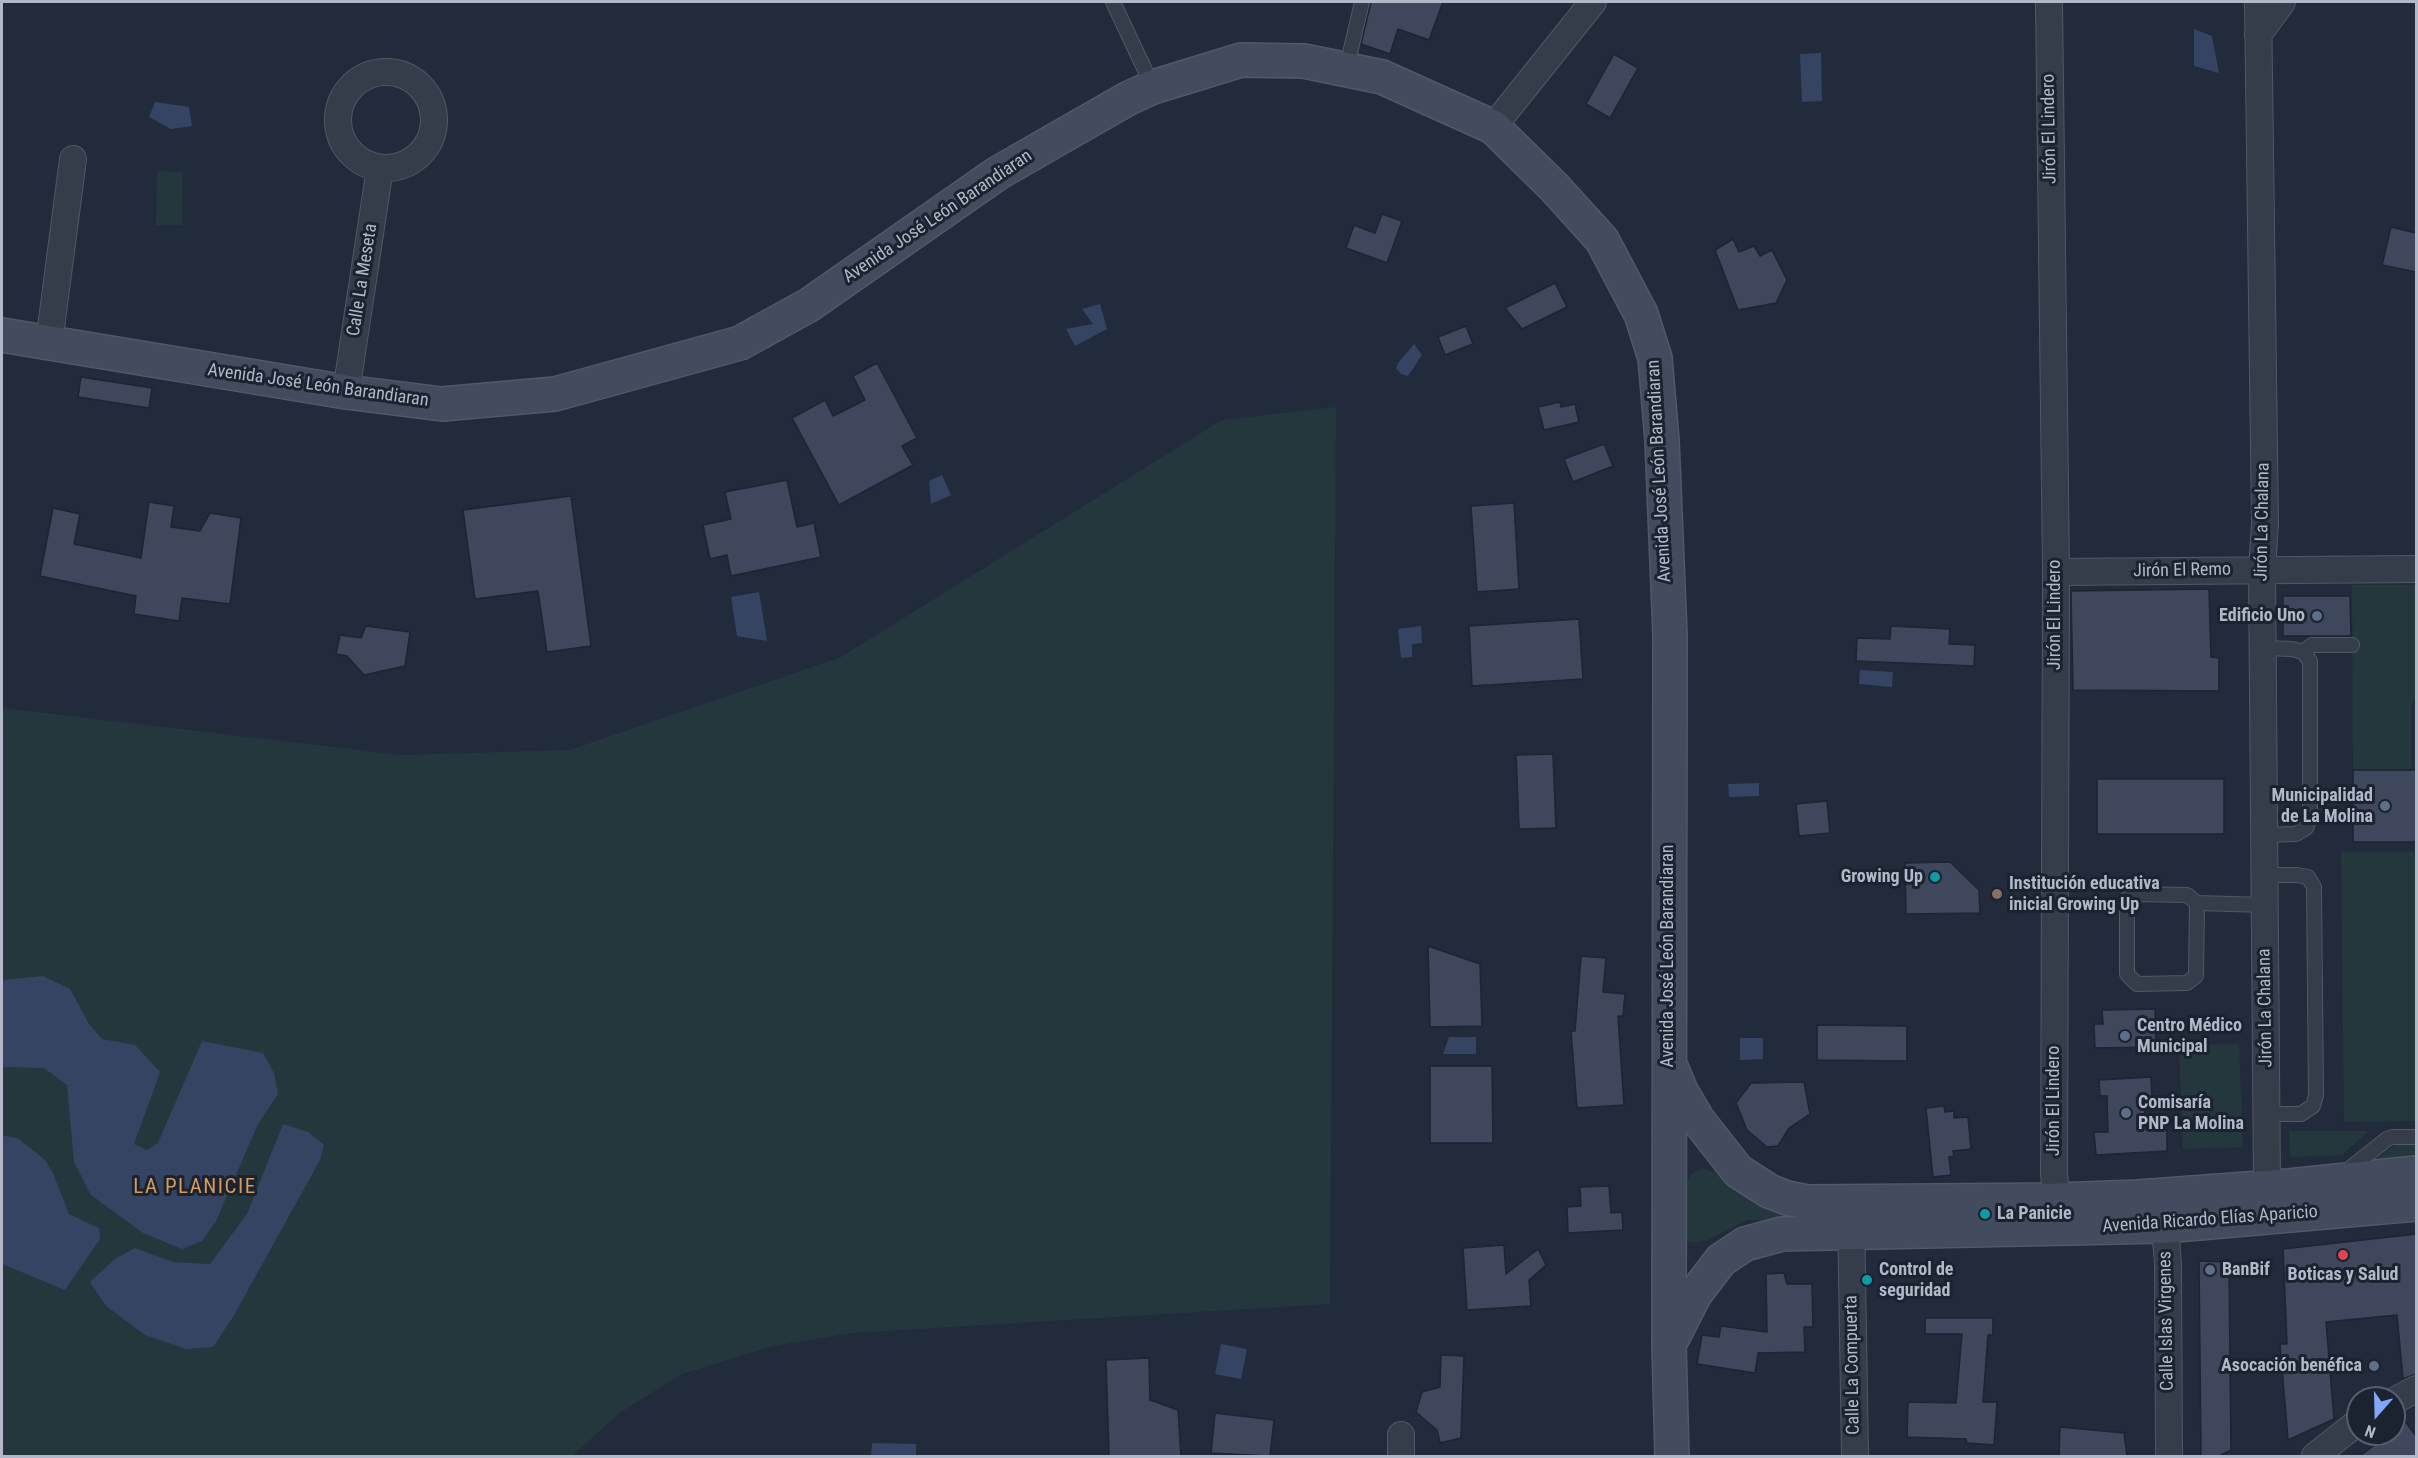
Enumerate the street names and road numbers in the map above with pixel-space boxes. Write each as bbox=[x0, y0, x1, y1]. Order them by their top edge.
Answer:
street label: Jirón El Lindero bbox=[2038, 74, 2062, 184]
street label: Avenida José León Barandiaran bbox=[840, 146, 1036, 288]
street label: Calle La Meseta bbox=[343, 222, 383, 338]
street label: Avenida José León Barandiaran bbox=[1643, 359, 1677, 583]
street label: Avenida José León Barandiaran bbox=[206, 360, 430, 412]
street label: Jirón La Chalana bbox=[2251, 462, 2275, 582]
street label: Jirón El Remo bbox=[2133, 559, 2231, 583]
street label: Jirón El Lindero bbox=[2044, 560, 2066, 670]
street label: Avenida José León Barandiaran bbox=[1657, 845, 1679, 1067]
street label: Jirón La Chalana bbox=[2254, 948, 2278, 1068]
street label: Jirón El Lindero bbox=[2043, 1046, 2065, 1156]
street label: Avenida Ricardo Elías Aparicio bbox=[2102, 1202, 2318, 1238]
street label: Calle Islas Virgenes bbox=[2155, 1251, 2179, 1391]
street label: Calle La Compuerta bbox=[1841, 1295, 1865, 1435]

